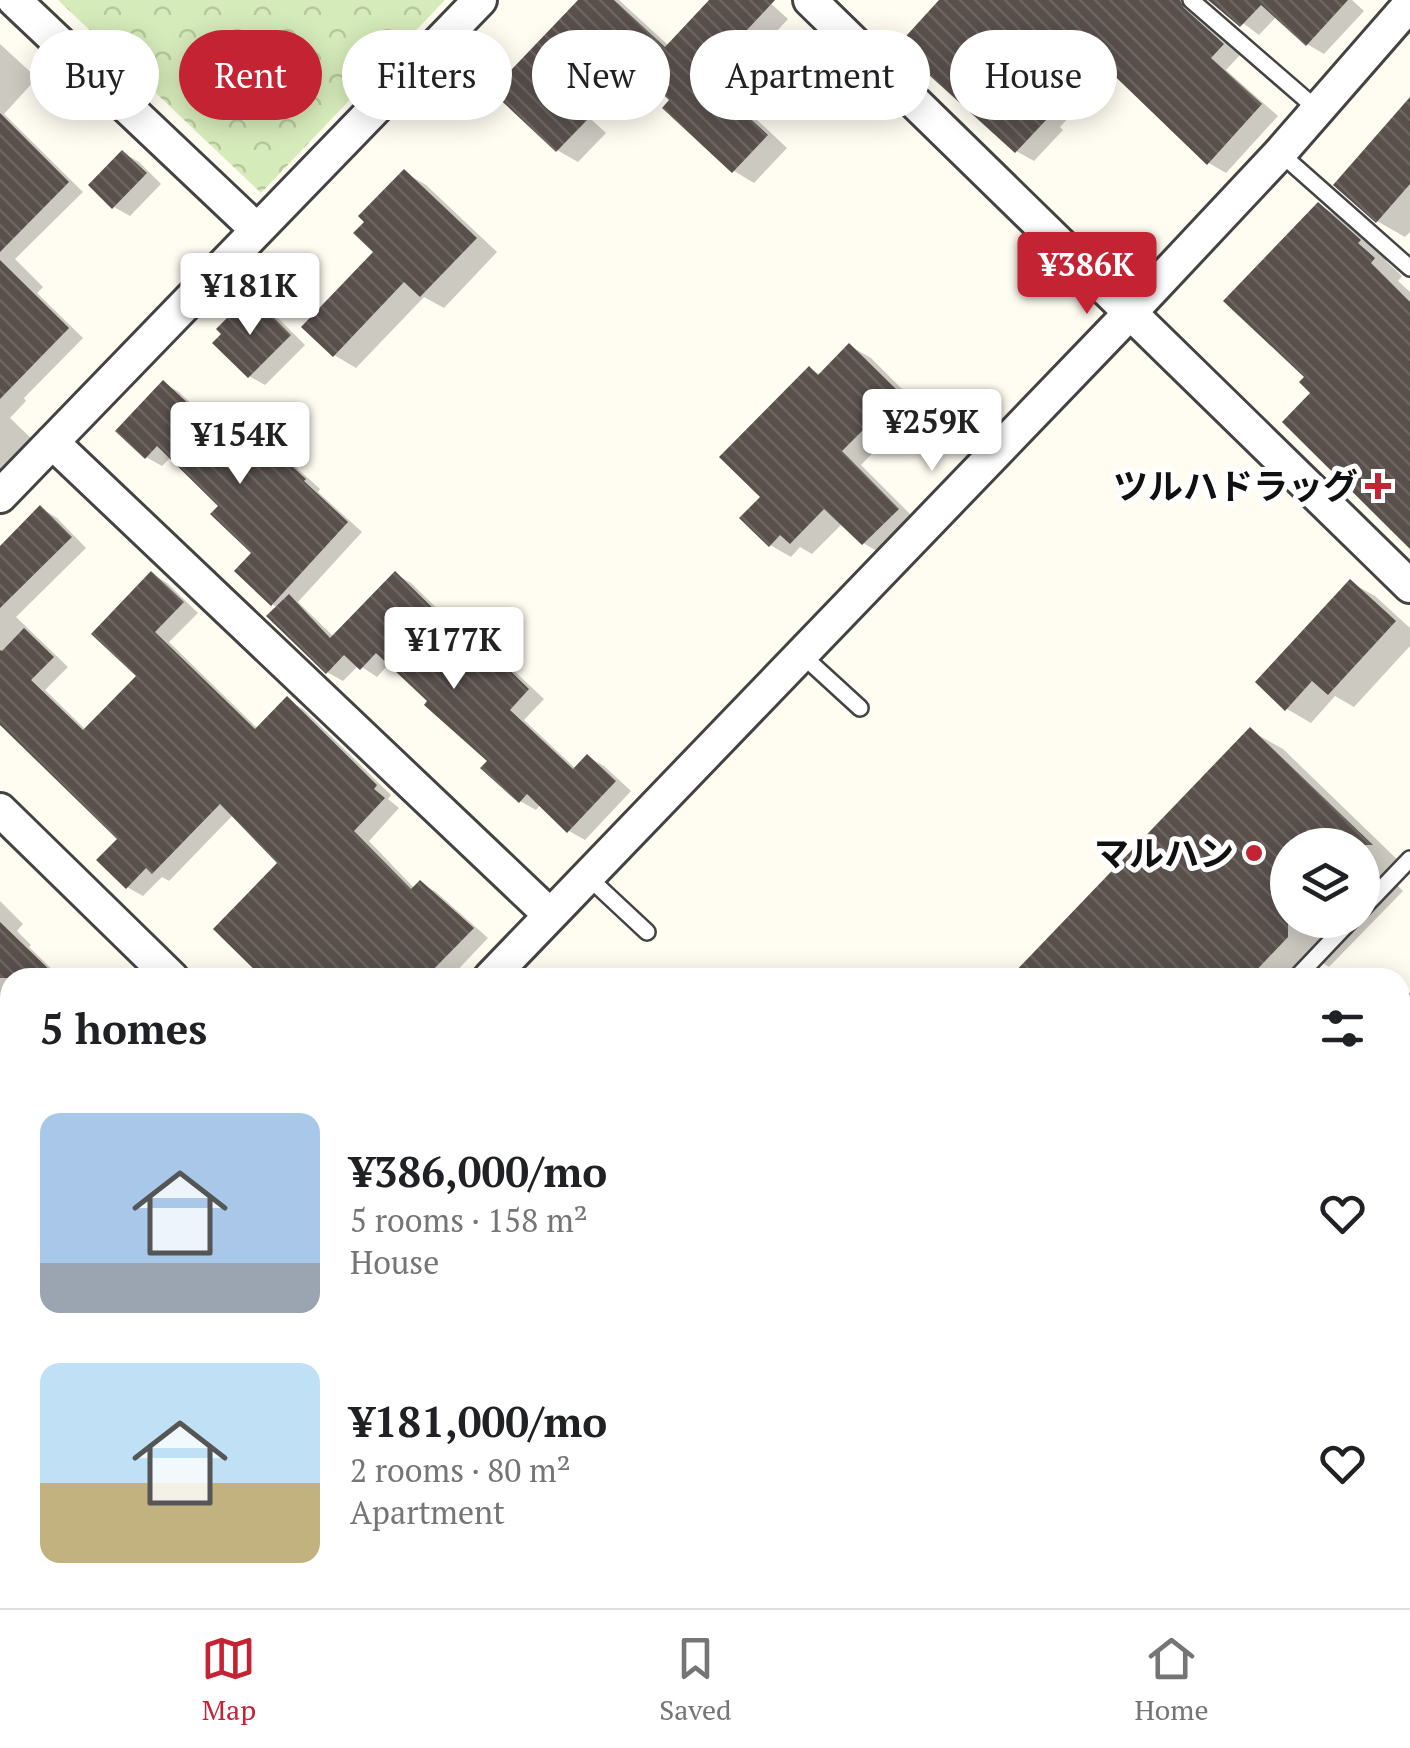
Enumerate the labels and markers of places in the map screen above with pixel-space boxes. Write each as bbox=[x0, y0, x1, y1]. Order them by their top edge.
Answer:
pin: ¥386K bbox=[1017, 232, 1157, 317]
pin: ¥181K bbox=[180, 253, 320, 338]
pin: ¥259K bbox=[862, 389, 1002, 474]
pin: ¥154K bbox=[170, 402, 310, 487]
place label: ツルハドラッグ bbox=[1113, 463, 1358, 509]
marker: ツルハドラッグ bbox=[1367, 475, 1389, 497]
pin: ¥177K bbox=[384, 607, 524, 692]
place label: マルハン bbox=[1094, 830, 1234, 876]
marker: マルハン bbox=[1243, 842, 1265, 864]

